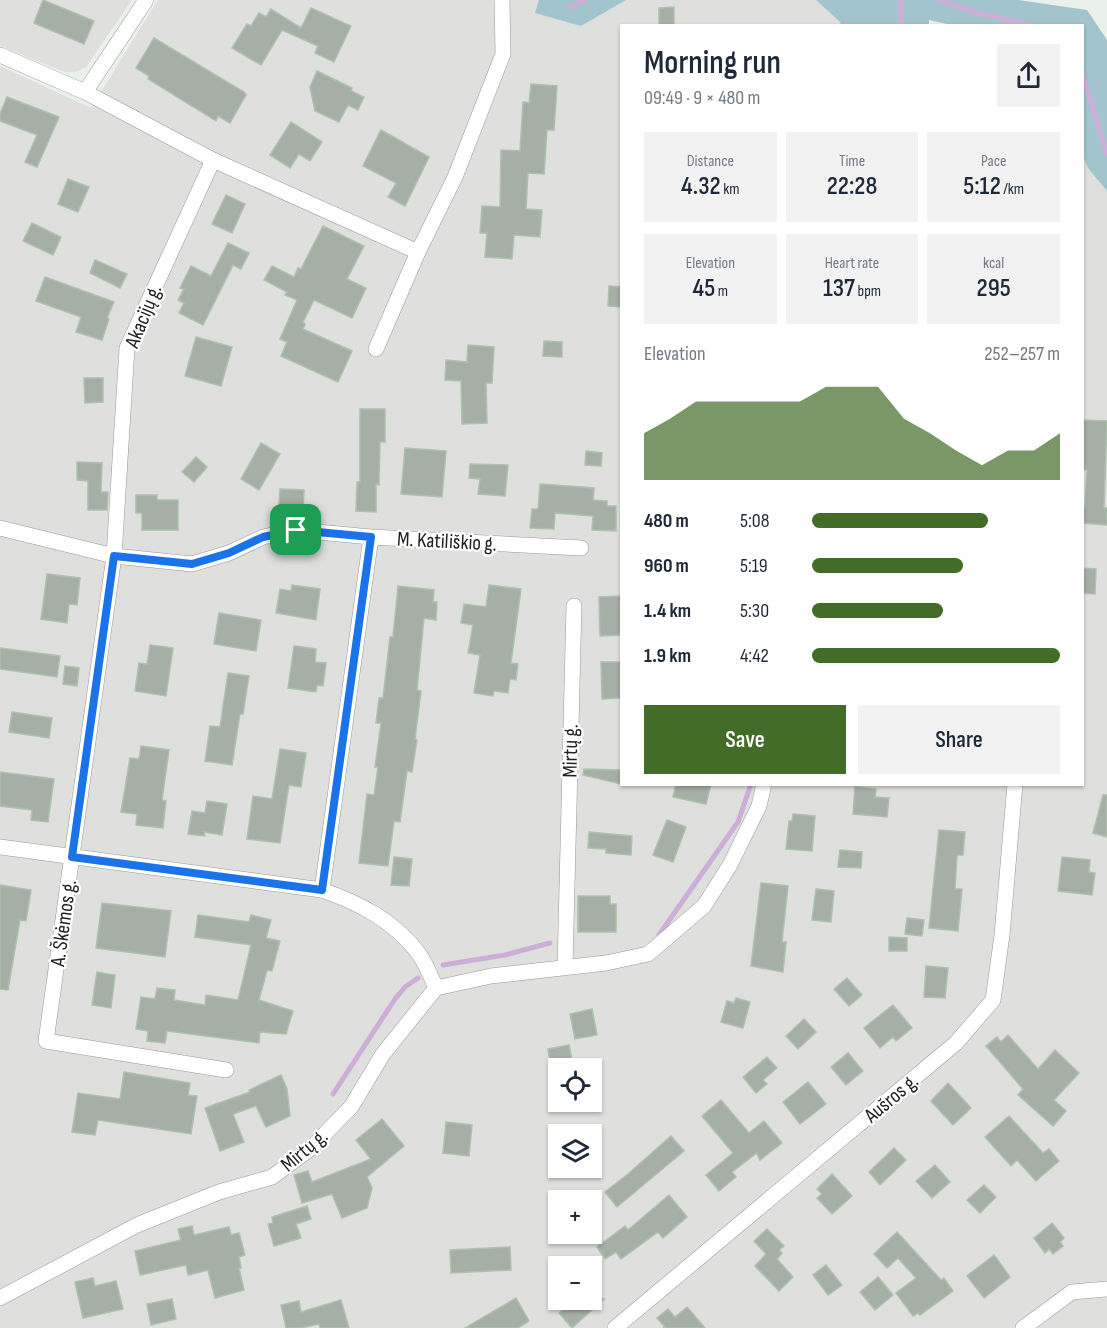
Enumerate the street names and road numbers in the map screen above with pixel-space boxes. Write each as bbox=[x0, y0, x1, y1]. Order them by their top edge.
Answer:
street label: Akacijų g. bbox=[119, 281, 167, 352]
street label: M. Katiliškio g. bbox=[397, 526, 497, 557]
street label: Mirtų g. bbox=[558, 724, 583, 778]
street label: A. Škėmos g. bbox=[45, 878, 82, 969]
street label: Aušros g. bbox=[858, 1069, 923, 1129]
street label: Mirtų g. bbox=[276, 1124, 333, 1177]

